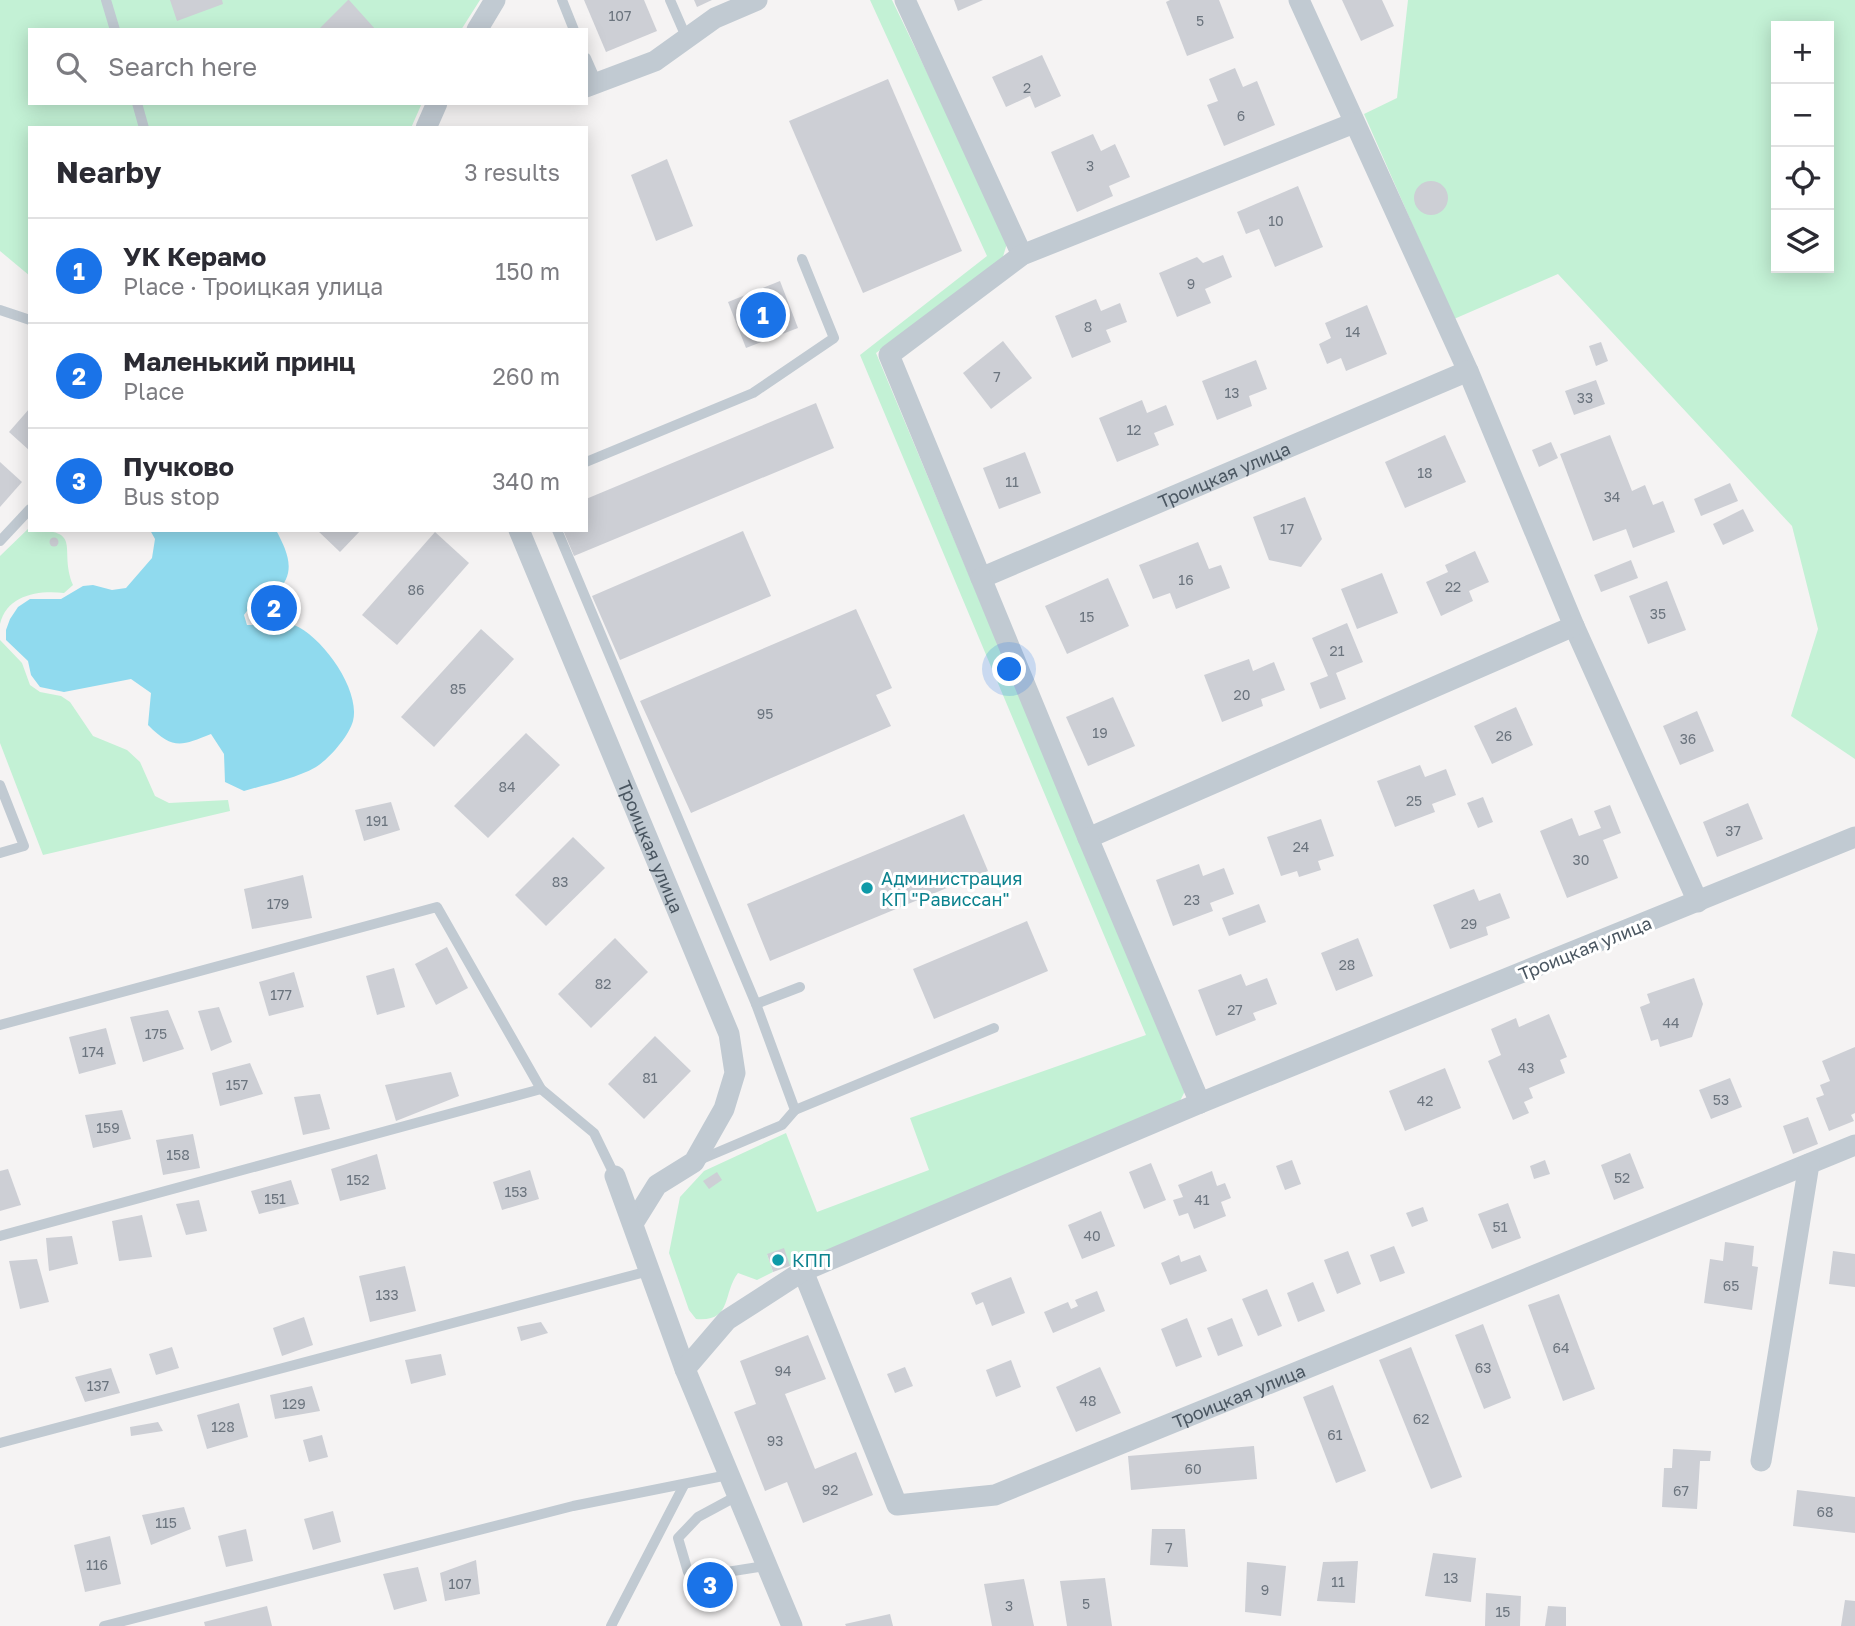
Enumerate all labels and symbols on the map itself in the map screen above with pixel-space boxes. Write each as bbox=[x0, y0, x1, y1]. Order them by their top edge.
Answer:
house number: 107 bbox=[609, 7, 631, 24]
house number: 5 bbox=[1196, 12, 1204, 29]
house number: 2 bbox=[1023, 79, 1031, 96]
house number: 6 bbox=[1237, 107, 1245, 124]
house number: 3 bbox=[1086, 157, 1094, 174]
house number: 10 bbox=[1268, 212, 1284, 229]
house number: 9 bbox=[1187, 275, 1195, 292]
pin: 1 bbox=[740, 289, 786, 341]
house number: 8 bbox=[1084, 318, 1092, 335]
house number: 14 bbox=[1345, 323, 1361, 340]
house number: 7 bbox=[993, 368, 1001, 385]
house number: 13 bbox=[1225, 384, 1239, 401]
house number: 33 bbox=[1577, 389, 1593, 406]
house number: 12 bbox=[1127, 421, 1141, 438]
street label: Троицкая улица bbox=[1155, 437, 1293, 512]
house number: 18 bbox=[1417, 464, 1433, 481]
house number: 11 bbox=[1005, 473, 1019, 490]
house number: 34 bbox=[1604, 488, 1620, 505]
house number: 17 bbox=[1280, 520, 1294, 537]
house number: 16 bbox=[1178, 571, 1194, 588]
house number: 22 bbox=[1445, 578, 1461, 595]
house number: 86 bbox=[407, 581, 425, 598]
pin: 2 bbox=[251, 582, 297, 634]
house number: 35 bbox=[1650, 605, 1666, 622]
house number: 15 bbox=[1080, 608, 1094, 625]
house number: 21 bbox=[1330, 642, 1345, 659]
your location bbox=[992, 652, 1026, 686]
house number: 85 bbox=[450, 680, 466, 697]
house number: 20 bbox=[1234, 686, 1250, 703]
house number: 95 bbox=[757, 705, 773, 722]
house number: 19 bbox=[1092, 724, 1108, 741]
house number: 26 bbox=[1496, 727, 1512, 744]
house number: 36 bbox=[1680, 730, 1696, 747]
street label: Троицкая улица bbox=[614, 777, 688, 916]
house number: 84 bbox=[498, 778, 516, 795]
house number: 25 bbox=[1406, 792, 1422, 809]
house number: 191 bbox=[366, 812, 388, 829]
house number: 37 bbox=[1725, 822, 1741, 839]
house number: 24 bbox=[1293, 838, 1309, 855]
house number: 30 bbox=[1573, 851, 1589, 868]
place label: Администрация КП "Рависсан" bbox=[881, 867, 1022, 910]
house number: 83 bbox=[552, 873, 568, 890]
marker: Администрация КП "Рависсан" bbox=[859, 880, 875, 896]
house number: 23 bbox=[1184, 891, 1200, 908]
house number: 179 bbox=[267, 895, 289, 912]
street label: Троицкая улица bbox=[1515, 911, 1655, 985]
house number: 29 bbox=[1461, 915, 1477, 932]
house number: 28 bbox=[1339, 956, 1355, 973]
house number: 82 bbox=[595, 975, 611, 992]
house number: 177 bbox=[270, 986, 292, 1003]
house number: 27 bbox=[1227, 1001, 1243, 1018]
house number: 44 bbox=[1662, 1014, 1680, 1031]
house number: 175 bbox=[145, 1025, 167, 1042]
house number: 174 bbox=[82, 1043, 104, 1060]
house number: 43 bbox=[1518, 1059, 1534, 1076]
house number: 81 bbox=[642, 1069, 658, 1086]
house number: 157 bbox=[226, 1076, 248, 1093]
house number: 53 bbox=[1713, 1091, 1729, 1108]
house number: 42 bbox=[1417, 1092, 1433, 1109]
house number: 159 bbox=[96, 1119, 120, 1136]
house number: 158 bbox=[166, 1146, 190, 1163]
house number: 52 bbox=[1614, 1169, 1630, 1186]
house number: 152 bbox=[346, 1171, 370, 1188]
house number: 153 bbox=[504, 1183, 528, 1200]
house number: 151 bbox=[264, 1190, 286, 1207]
house number: 41 bbox=[1194, 1191, 1210, 1208]
house number: 51 bbox=[1493, 1218, 1508, 1235]
house number: 40 bbox=[1083, 1227, 1101, 1244]
place label: КПП bbox=[792, 1249, 832, 1271]
marker: КПП bbox=[770, 1252, 786, 1268]
house number: 65 bbox=[1723, 1277, 1739, 1294]
house number: 133 bbox=[375, 1286, 399, 1303]
house number: 64 bbox=[1552, 1339, 1570, 1356]
street label: Троицкая улица bbox=[1169, 1359, 1309, 1433]
house number: 63 bbox=[1475, 1359, 1491, 1376]
house number: 94 bbox=[774, 1362, 792, 1379]
house number: 137 bbox=[87, 1377, 109, 1394]
house number: 48 bbox=[1079, 1392, 1097, 1409]
house number: 129 bbox=[282, 1395, 306, 1412]
house number: 62 bbox=[1413, 1410, 1429, 1427]
house number: 128 bbox=[211, 1418, 235, 1435]
house number: 61 bbox=[1327, 1426, 1343, 1443]
house number: 93 bbox=[767, 1432, 783, 1449]
house number: 60 bbox=[1184, 1460, 1202, 1477]
house number: 92 bbox=[822, 1481, 838, 1498]
house number: 67 bbox=[1673, 1482, 1689, 1499]
house number: 68 bbox=[1816, 1503, 1834, 1520]
house number: 115 bbox=[155, 1514, 177, 1531]
house number: 7 bbox=[1165, 1539, 1173, 1556]
house number: 116 bbox=[86, 1556, 108, 1573]
pin: 3 bbox=[687, 1559, 733, 1611]
house number: 13 bbox=[1444, 1569, 1458, 1586]
house number: 11 bbox=[1331, 1573, 1345, 1590]
house number: 107 bbox=[449, 1575, 471, 1592]
house number: 9 bbox=[1261, 1581, 1269, 1598]
house number: 5 bbox=[1082, 1595, 1090, 1612]
house number: 3 bbox=[1005, 1597, 1013, 1614]
house number: 15 bbox=[1496, 1603, 1510, 1620]

